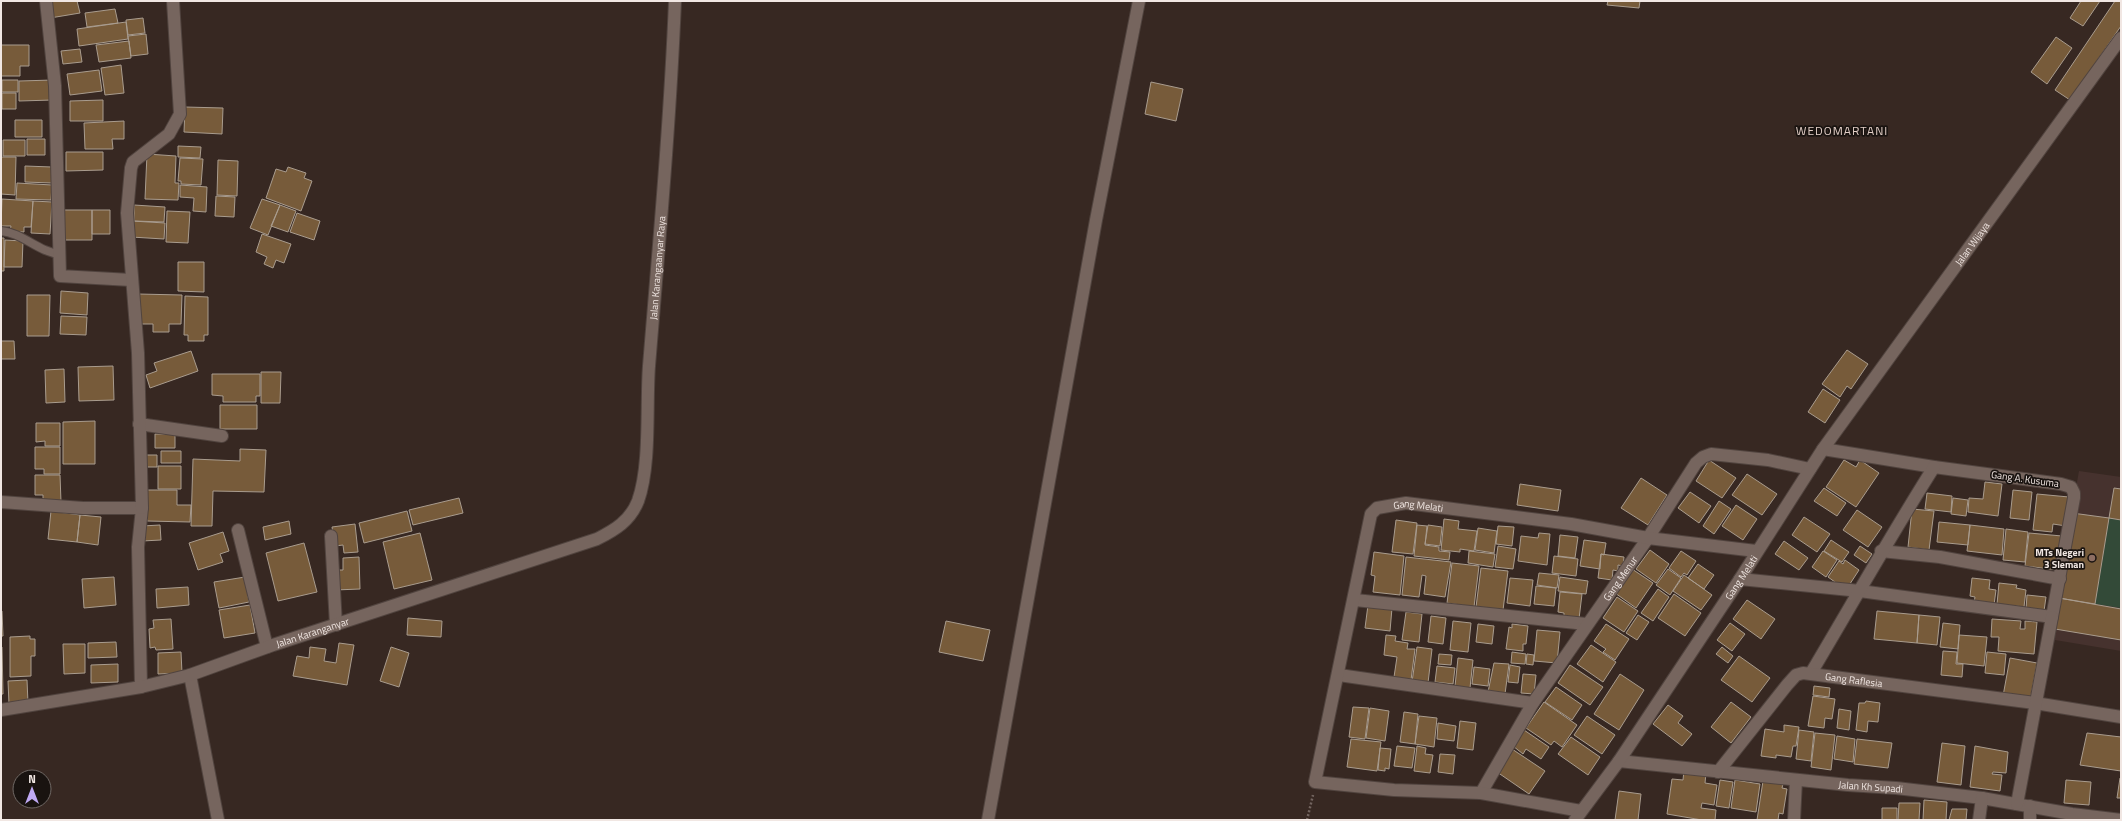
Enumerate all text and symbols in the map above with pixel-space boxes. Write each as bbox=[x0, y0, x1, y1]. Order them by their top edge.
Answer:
district label: WEDOMARTANI bbox=[1796, 121, 1888, 140]
street label: Jalan Karangaanyar Raya bbox=[645, 215, 669, 321]
street label: Jalan Wijaya bbox=[1951, 219, 1993, 269]
street label: Gang A. Kusuma bbox=[1990, 467, 2060, 491]
street label: Gang Melati bbox=[1392, 495, 1444, 515]
place label: MTs Negeri 3 Sleman bbox=[2035, 545, 2084, 572]
street label: Gang Menur bbox=[1599, 552, 1641, 604]
street label: Gang Melati bbox=[1721, 552, 1761, 603]
marker: MTs Negeri 3 Sleman bbox=[2087, 553, 2097, 563]
street label: Jalan Karanganyar bbox=[274, 613, 351, 651]
street label: Gang Raflesia bbox=[1824, 668, 1883, 691]
north arrow bbox=[12, 769, 52, 809]
text: N bbox=[28, 771, 36, 787]
street label: Jalan Kh Supadi bbox=[1838, 777, 1904, 796]

